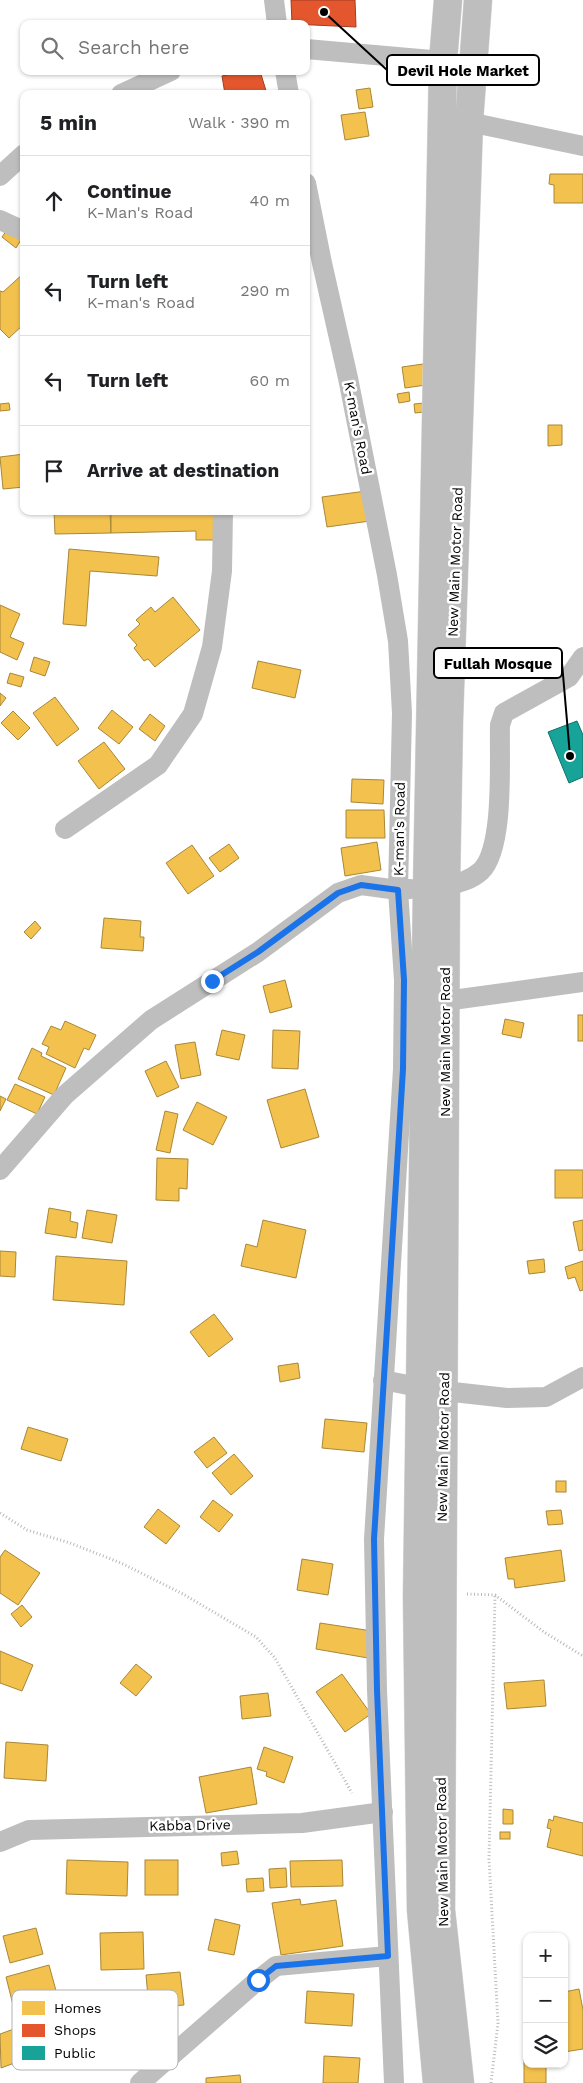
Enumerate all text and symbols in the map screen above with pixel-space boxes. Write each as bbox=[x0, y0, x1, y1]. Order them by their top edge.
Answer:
search box bbox=[20, 20, 310, 75]
icon: search bbox=[38, 34, 66, 62]
text: Search here bbox=[78, 36, 189, 59]
callout: Devil Hole Market bbox=[387, 55, 539, 85]
text: Devil Hole Market bbox=[397, 62, 529, 80]
text: 5 min bbox=[40, 110, 97, 135]
text: Walk · 390 m bbox=[188, 113, 290, 132]
text: Continue bbox=[87, 180, 171, 203]
icon: ahead bbox=[40, 187, 68, 215]
text: 40 m bbox=[250, 191, 290, 210]
text: K-Man's Road bbox=[87, 203, 193, 222]
text: Turn left bbox=[87, 270, 168, 293]
icon: left bbox=[40, 277, 68, 305]
text: 290 m bbox=[240, 281, 290, 300]
text: K-man's Road bbox=[87, 293, 195, 312]
icon: left bbox=[40, 367, 68, 395]
text: Turn left bbox=[87, 369, 168, 392]
text: 60 m bbox=[250, 371, 290, 390]
street label: K-man's Road bbox=[341, 380, 375, 476]
icon: arrive bbox=[40, 457, 68, 485]
text: Arrive at destination bbox=[87, 459, 279, 482]
street label: New Main Motor Road bbox=[444, 487, 466, 637]
callout: Fullah Mosque bbox=[434, 648, 562, 678]
text: Fullah Mosque bbox=[444, 655, 552, 673]
street label: K-man's Road bbox=[390, 782, 408, 876]
street label: New Main Motor Road bbox=[437, 967, 453, 1117]
route end bbox=[201, 970, 224, 993]
street label: New Main Motor Road bbox=[434, 1372, 452, 1522]
street label: New Main Motor Road bbox=[433, 1777, 451, 1927]
street label: Kabba Drive bbox=[149, 1816, 231, 1834]
map controls bbox=[523, 1933, 568, 2068]
button: + bbox=[523, 1933, 568, 1978]
route start bbox=[247, 1969, 270, 1992]
button: − bbox=[523, 1978, 568, 2023]
legend bbox=[12, 1990, 178, 2070]
text: Homes bbox=[54, 2000, 101, 2016]
text: Shops bbox=[54, 2022, 96, 2038]
button: layers bbox=[523, 2023, 568, 2068]
text: Public bbox=[54, 2045, 96, 2061]

